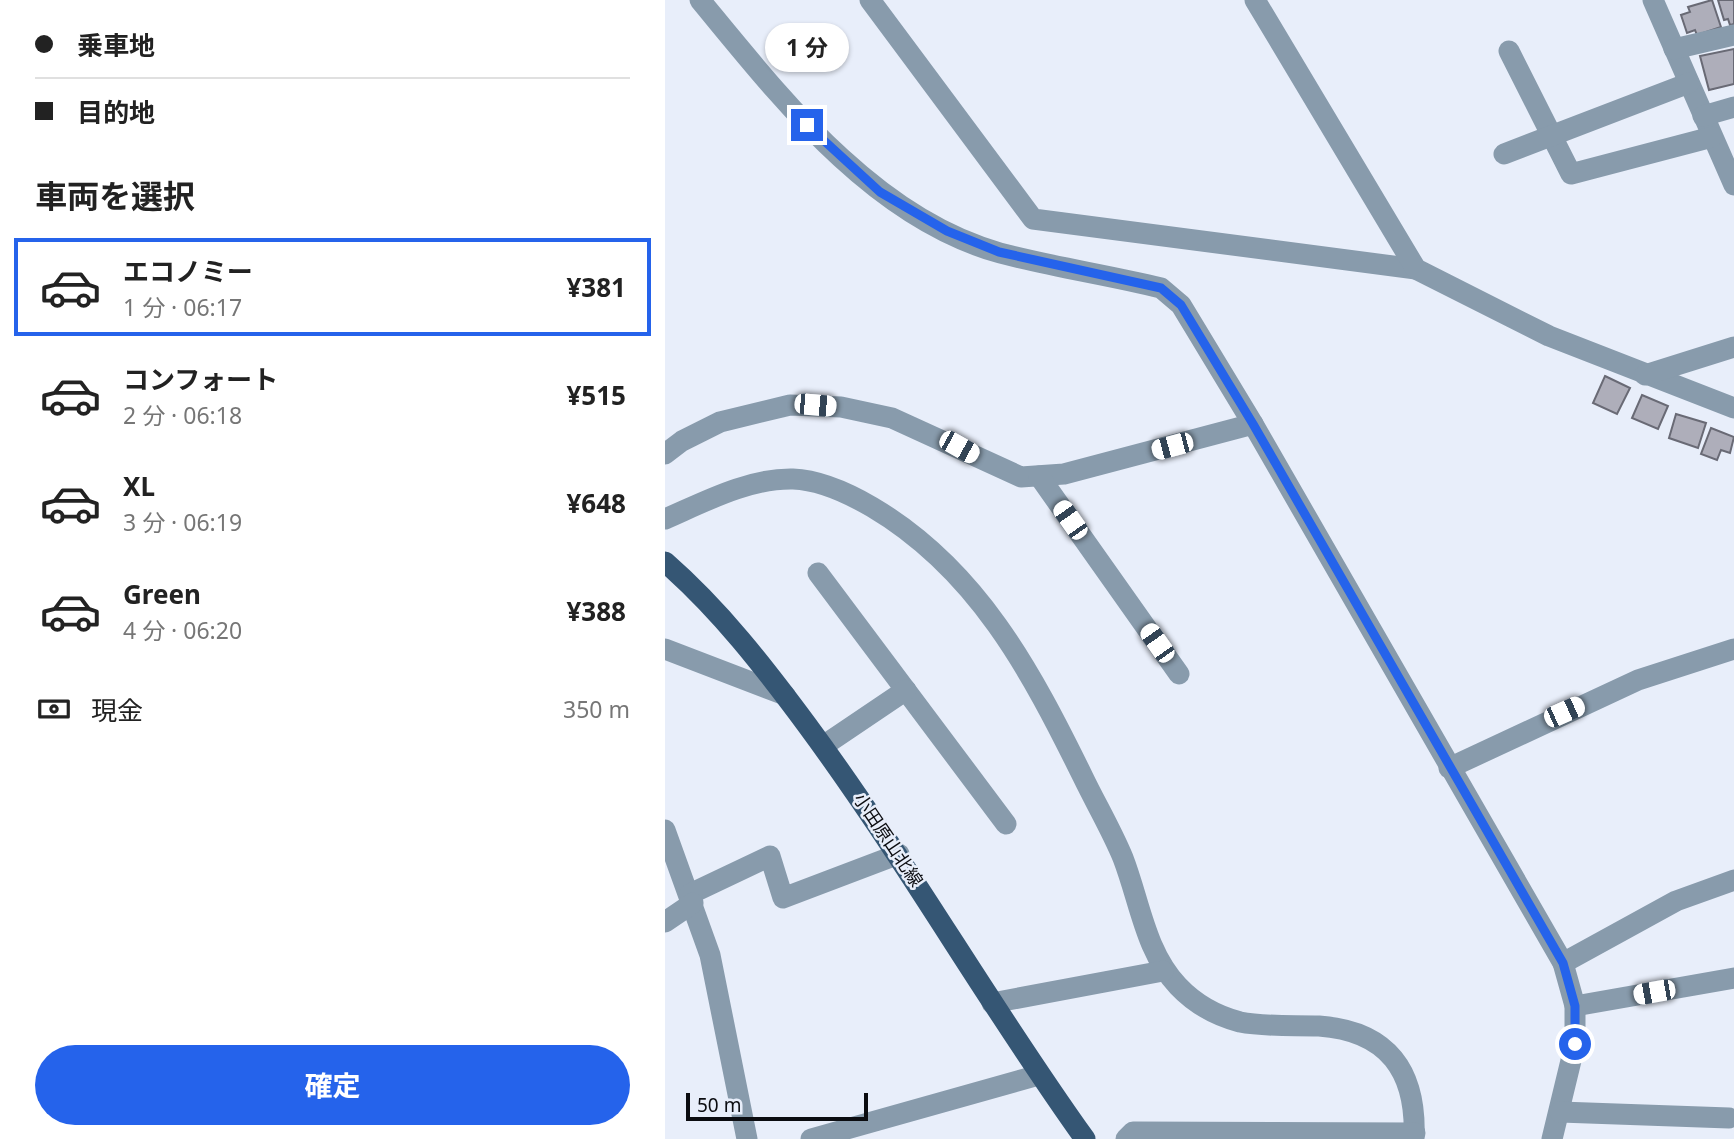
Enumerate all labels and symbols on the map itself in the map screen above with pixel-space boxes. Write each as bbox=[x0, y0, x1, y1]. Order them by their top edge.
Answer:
callout: 1 分 bbox=[765, 24, 849, 72]
route end bbox=[791, 109, 823, 141]
car bbox=[794, 393, 837, 417]
car bbox=[936, 428, 983, 466]
car bbox=[1149, 430, 1196, 462]
car bbox=[1050, 497, 1091, 543]
car bbox=[1137, 620, 1178, 666]
car bbox=[1541, 694, 1588, 730]
street label: 小田原山北線 bbox=[849, 788, 929, 891]
car bbox=[1632, 978, 1677, 1006]
route start bbox=[1559, 1028, 1591, 1060]
scale bar bbox=[686, 1090, 868, 1122]

